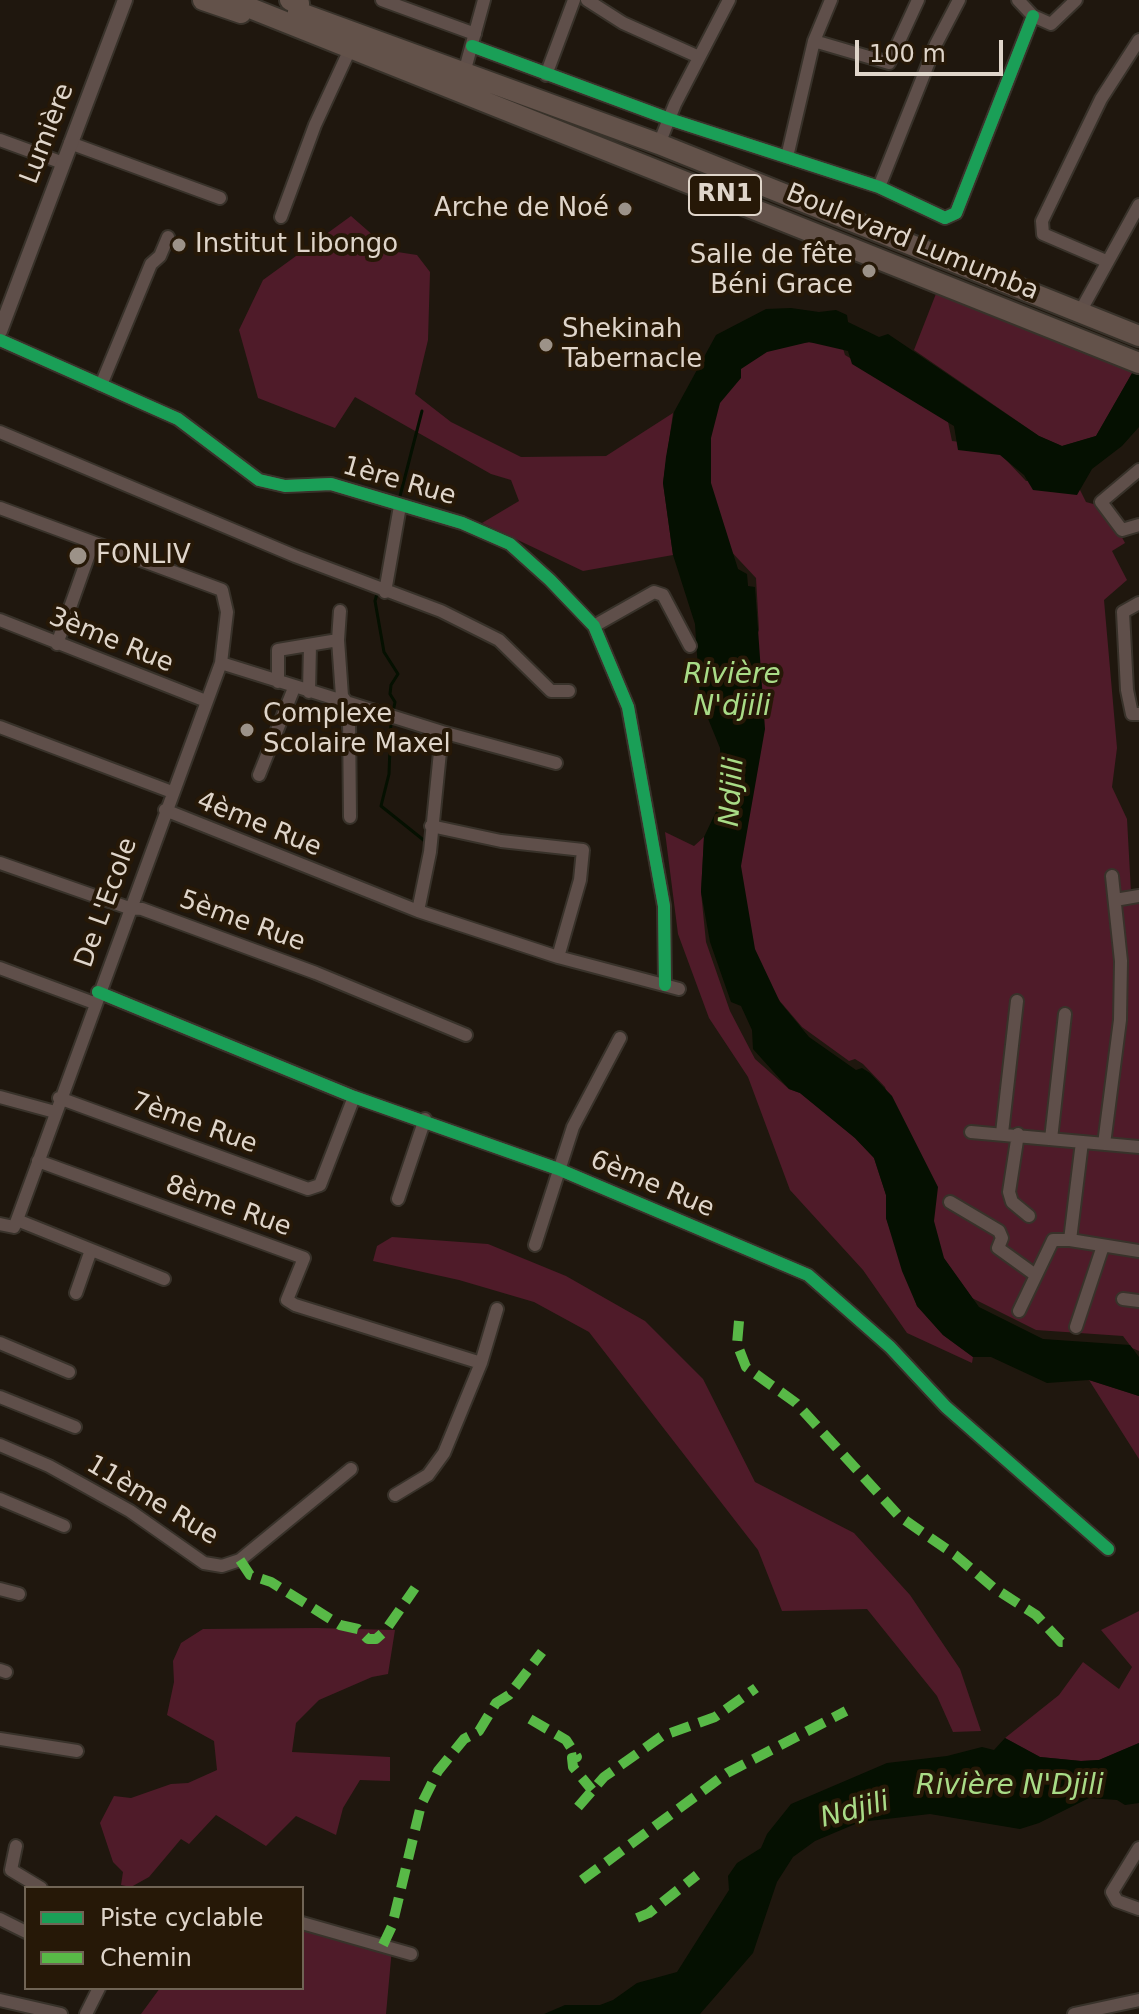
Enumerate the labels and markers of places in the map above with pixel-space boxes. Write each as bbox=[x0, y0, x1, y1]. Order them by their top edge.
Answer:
place label: Arche de Noé bbox=[434, 193, 609, 225]
marker: Arche de Noé bbox=[616, 200, 634, 218]
place label: Institut Libongo bbox=[195, 229, 398, 261]
marker: Institut Libongo bbox=[170, 236, 188, 254]
place label: Salle de fête Béni Grace bbox=[690, 240, 853, 302]
marker: Salle de fête Béni Grace bbox=[860, 262, 878, 280]
place label: Shekinah Tabernacle bbox=[562, 314, 702, 376]
marker: Shekinah Tabernacle bbox=[537, 336, 555, 354]
place label: FONLIV bbox=[96, 540, 191, 572]
marker: FONLIV bbox=[67, 545, 89, 567]
place label: Complexe Scolaire Maxel bbox=[263, 699, 451, 760]
marker: Complexe Scolaire Maxel bbox=[238, 721, 256, 739]

